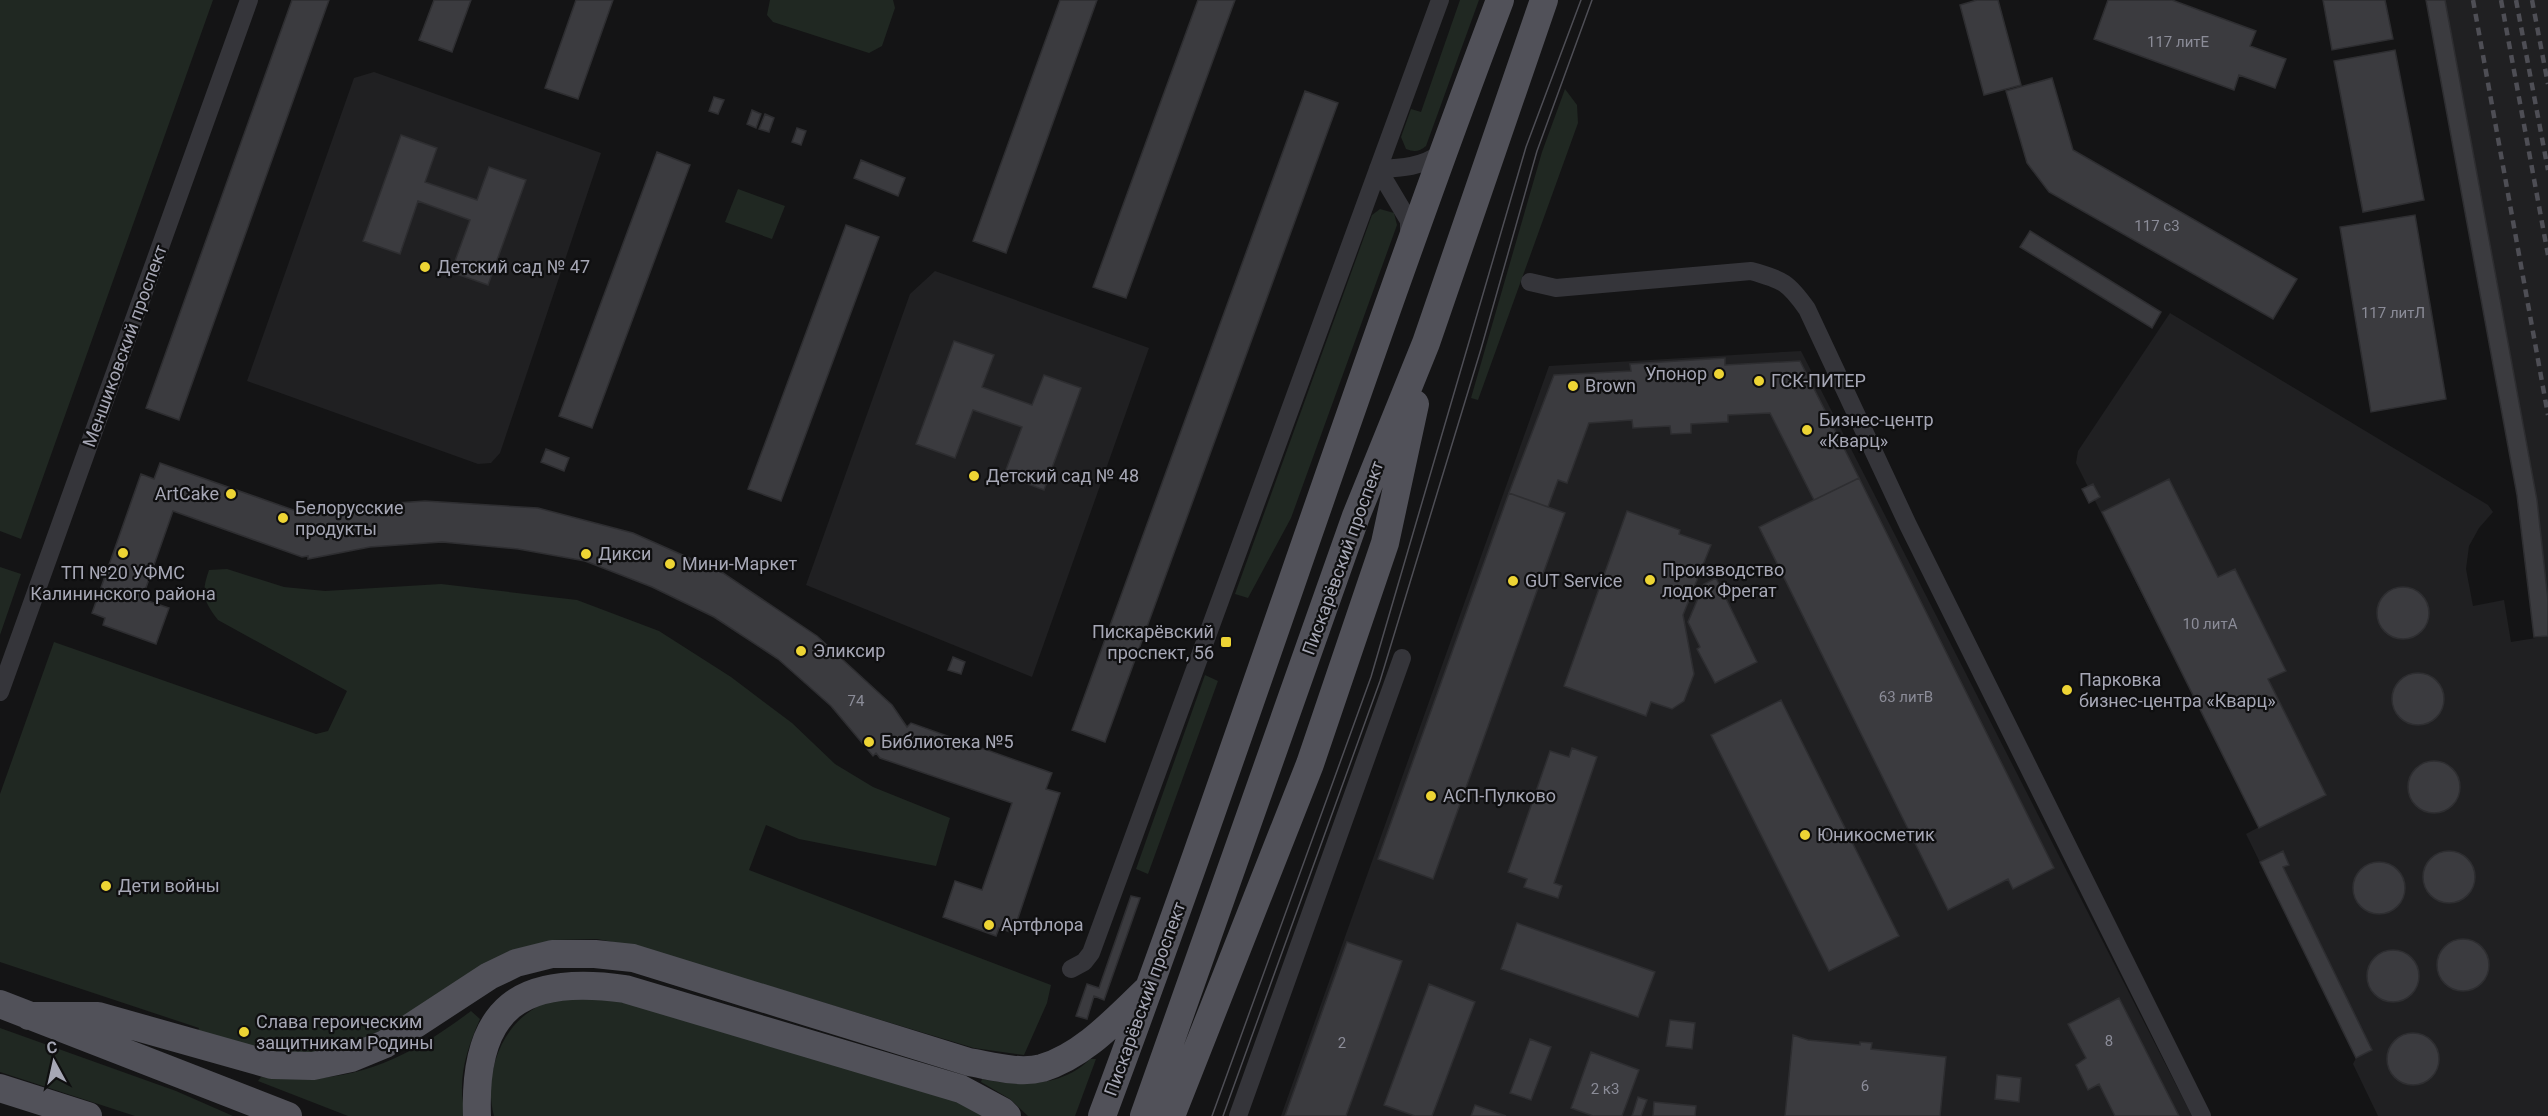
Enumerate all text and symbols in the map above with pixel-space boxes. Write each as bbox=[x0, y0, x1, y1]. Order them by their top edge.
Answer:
house number: 117 литЕ bbox=[2147, 33, 2210, 51]
house number: 117 с3 bbox=[2134, 217, 2180, 235]
street label: Меншиковский проспект bbox=[78, 242, 171, 450]
place label: Детский сад № 47 bbox=[437, 256, 590, 277]
marker: Детский сад № 47 bbox=[418, 260, 432, 274]
house number: 117 литЛ bbox=[2361, 304, 2425, 322]
place label: Упонор bbox=[1645, 363, 1707, 384]
marker: Упонор bbox=[1712, 367, 1726, 381]
place label: ГСК-ПИТЕР bbox=[1771, 370, 1866, 391]
marker: ГСК-ПИТЕР bbox=[1752, 374, 1766, 388]
place label: Brown bbox=[1585, 375, 1636, 396]
marker: Brown bbox=[1566, 379, 1580, 393]
place label: Бизнес-центр «Кварц» bbox=[1819, 409, 1934, 451]
marker: Бизнес-центр «Кварц» bbox=[1800, 423, 1814, 437]
street label: Пискарёвский проспект bbox=[1298, 458, 1388, 658]
place label: Детский сад № 48 bbox=[986, 465, 1139, 486]
marker: Детский сад № 48 bbox=[967, 469, 981, 483]
place label: ArtCake bbox=[155, 483, 219, 504]
marker: ArtCake bbox=[224, 487, 238, 501]
place label: Белорусские продукты bbox=[295, 497, 403, 539]
marker: Белорусские продукты bbox=[276, 511, 290, 525]
place label: Дикси bbox=[598, 543, 651, 564]
marker: ТП №20 УФМС Калининского района bbox=[116, 546, 130, 560]
marker: Дикси bbox=[579, 547, 593, 561]
place label: Мини-Маркет bbox=[682, 553, 797, 574]
marker: Мини-Маркет bbox=[663, 557, 677, 571]
place label: Производство лодок Фрегат bbox=[1662, 559, 1784, 601]
place label: ТП №20 УФМС Калининского района bbox=[30, 562, 216, 604]
place label: GUT Service bbox=[1525, 570, 1622, 591]
marker: Производство лодок Фрегат bbox=[1643, 573, 1657, 587]
marker: GUT Service bbox=[1506, 574, 1520, 588]
house number: 10 литА bbox=[2183, 615, 2238, 633]
place label: Пискарёвский проспект, 56 bbox=[1092, 621, 1214, 663]
marker: Пискарёвский проспект, 56 bbox=[1219, 635, 1233, 649]
place label: Эликсир bbox=[813, 640, 885, 661]
marker: Эликсир bbox=[794, 644, 808, 658]
place label: Парковка бизнес-центра «Кварц» bbox=[2079, 669, 2276, 711]
marker: Парковка бизнес-центра «Кварц» bbox=[2060, 683, 2074, 697]
house number: 63 литВ bbox=[1879, 688, 1933, 706]
house number: 74 bbox=[848, 692, 865, 710]
place label: Библиотека №5 bbox=[881, 731, 1014, 752]
marker: Библиотека №5 bbox=[862, 735, 876, 749]
place label: АСП-Пулково bbox=[1443, 785, 1556, 806]
marker: АСП-Пулково bbox=[1424, 789, 1438, 803]
place label: Юникосметик bbox=[1817, 824, 1935, 845]
marker: Юникосметик bbox=[1798, 828, 1812, 842]
place label: Дети войны bbox=[118, 875, 220, 896]
marker: Дети войны bbox=[99, 879, 113, 893]
street label: Пискарёвский проспект bbox=[1100, 899, 1190, 1099]
place label: Артфлора bbox=[1001, 914, 1084, 935]
marker: Артфлора bbox=[982, 918, 996, 932]
place label: Слава героическим защитникам Родины bbox=[256, 1011, 433, 1053]
marker: Слава героическим защитникам Родины bbox=[237, 1025, 251, 1039]
north arrow bbox=[24, 1032, 84, 1092]
house number: 8 bbox=[2105, 1032, 2113, 1050]
house number: 2 bbox=[1338, 1034, 1346, 1052]
text: С bbox=[45, 1038, 58, 1058]
house number: 6 bbox=[1861, 1077, 1869, 1095]
house number: 2 к3 bbox=[1591, 1080, 1619, 1098]

